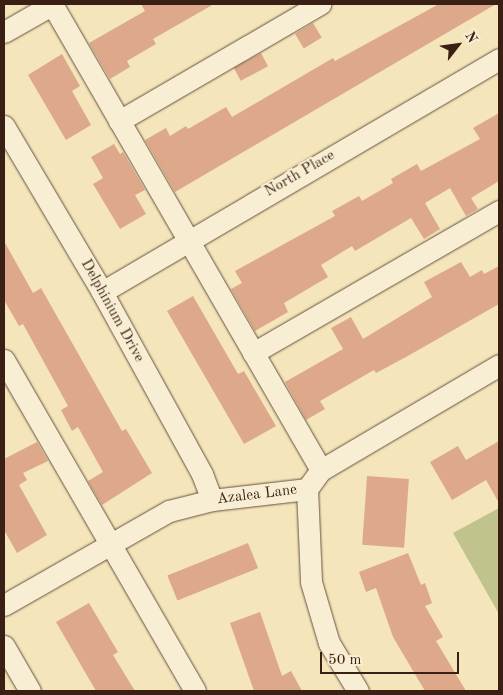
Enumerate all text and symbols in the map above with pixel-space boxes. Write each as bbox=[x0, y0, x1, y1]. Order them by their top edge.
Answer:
north arrow bbox=[433, 20, 483, 70]
text: N bbox=[462, 29, 480, 46]
street label: North Place bbox=[262, 147, 338, 201]
street label: Delphinium Drive bbox=[76, 256, 148, 366]
street label: Azalea Lane bbox=[216, 481, 298, 509]
scale bar bbox=[323, 642, 462, 674]
text: 50 m bbox=[328, 653, 362, 668]

